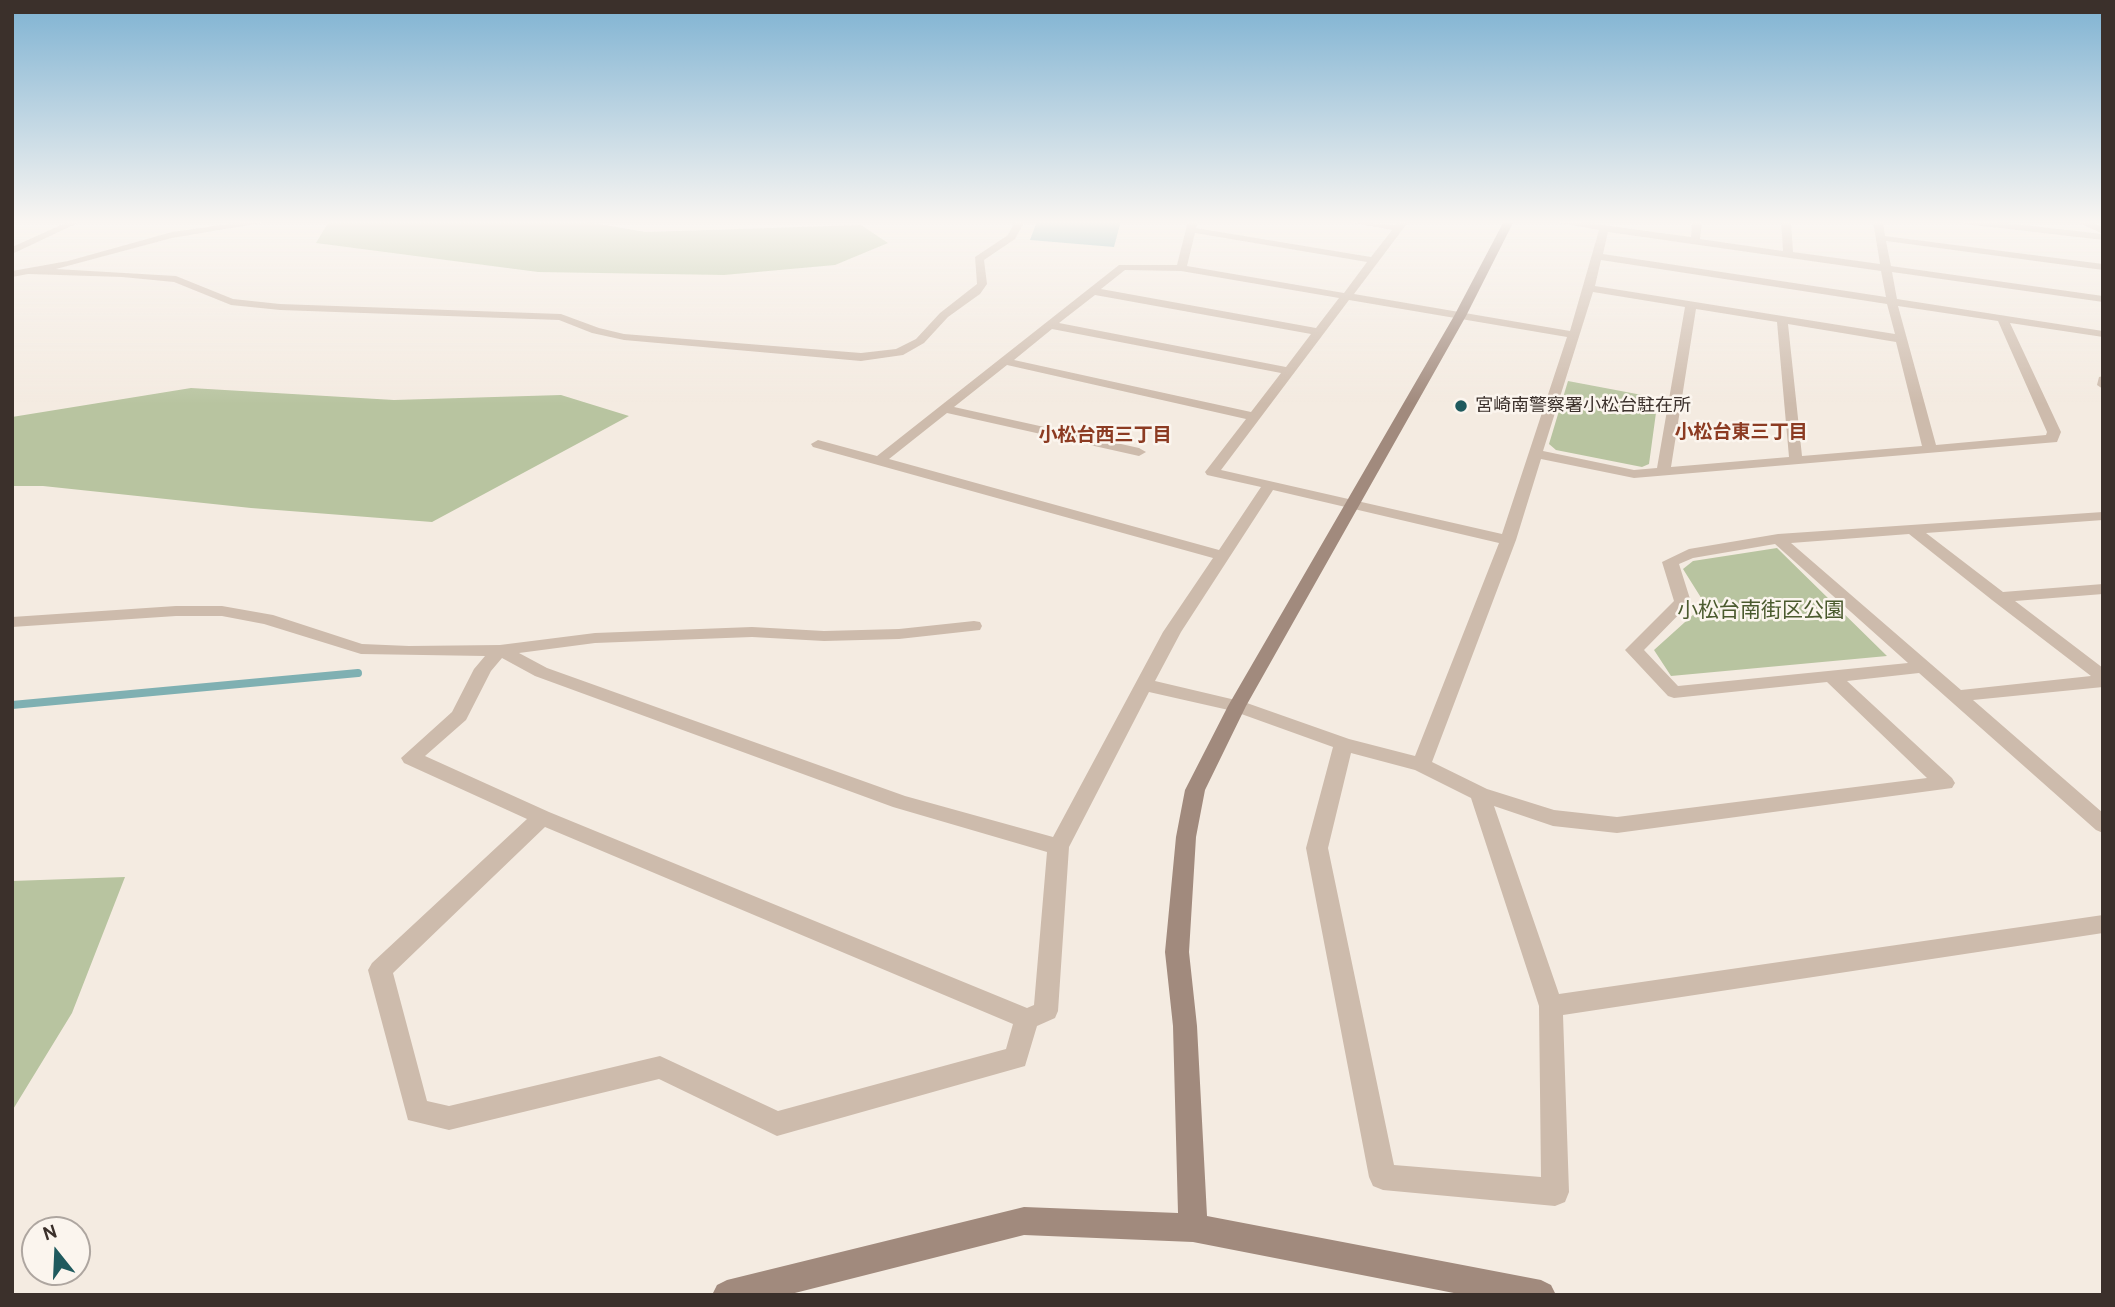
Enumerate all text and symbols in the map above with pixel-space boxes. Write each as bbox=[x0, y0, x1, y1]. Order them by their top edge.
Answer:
place label: 宮崎南警察署小松台駐在所 bbox=[1475, 395, 1691, 417]
marker: 宮崎南警察署小松台駐在所 bbox=[1453, 398, 1469, 414]
district label: 小松台東三丁目 bbox=[1675, 421, 1807, 443]
district label: 小松台西三丁目 bbox=[1039, 424, 1171, 446]
park label: 小松台南街区公園 bbox=[1677, 598, 1845, 624]
north arrow bbox=[21, 1216, 91, 1286]
text: N bbox=[40, 1219, 60, 1245]

